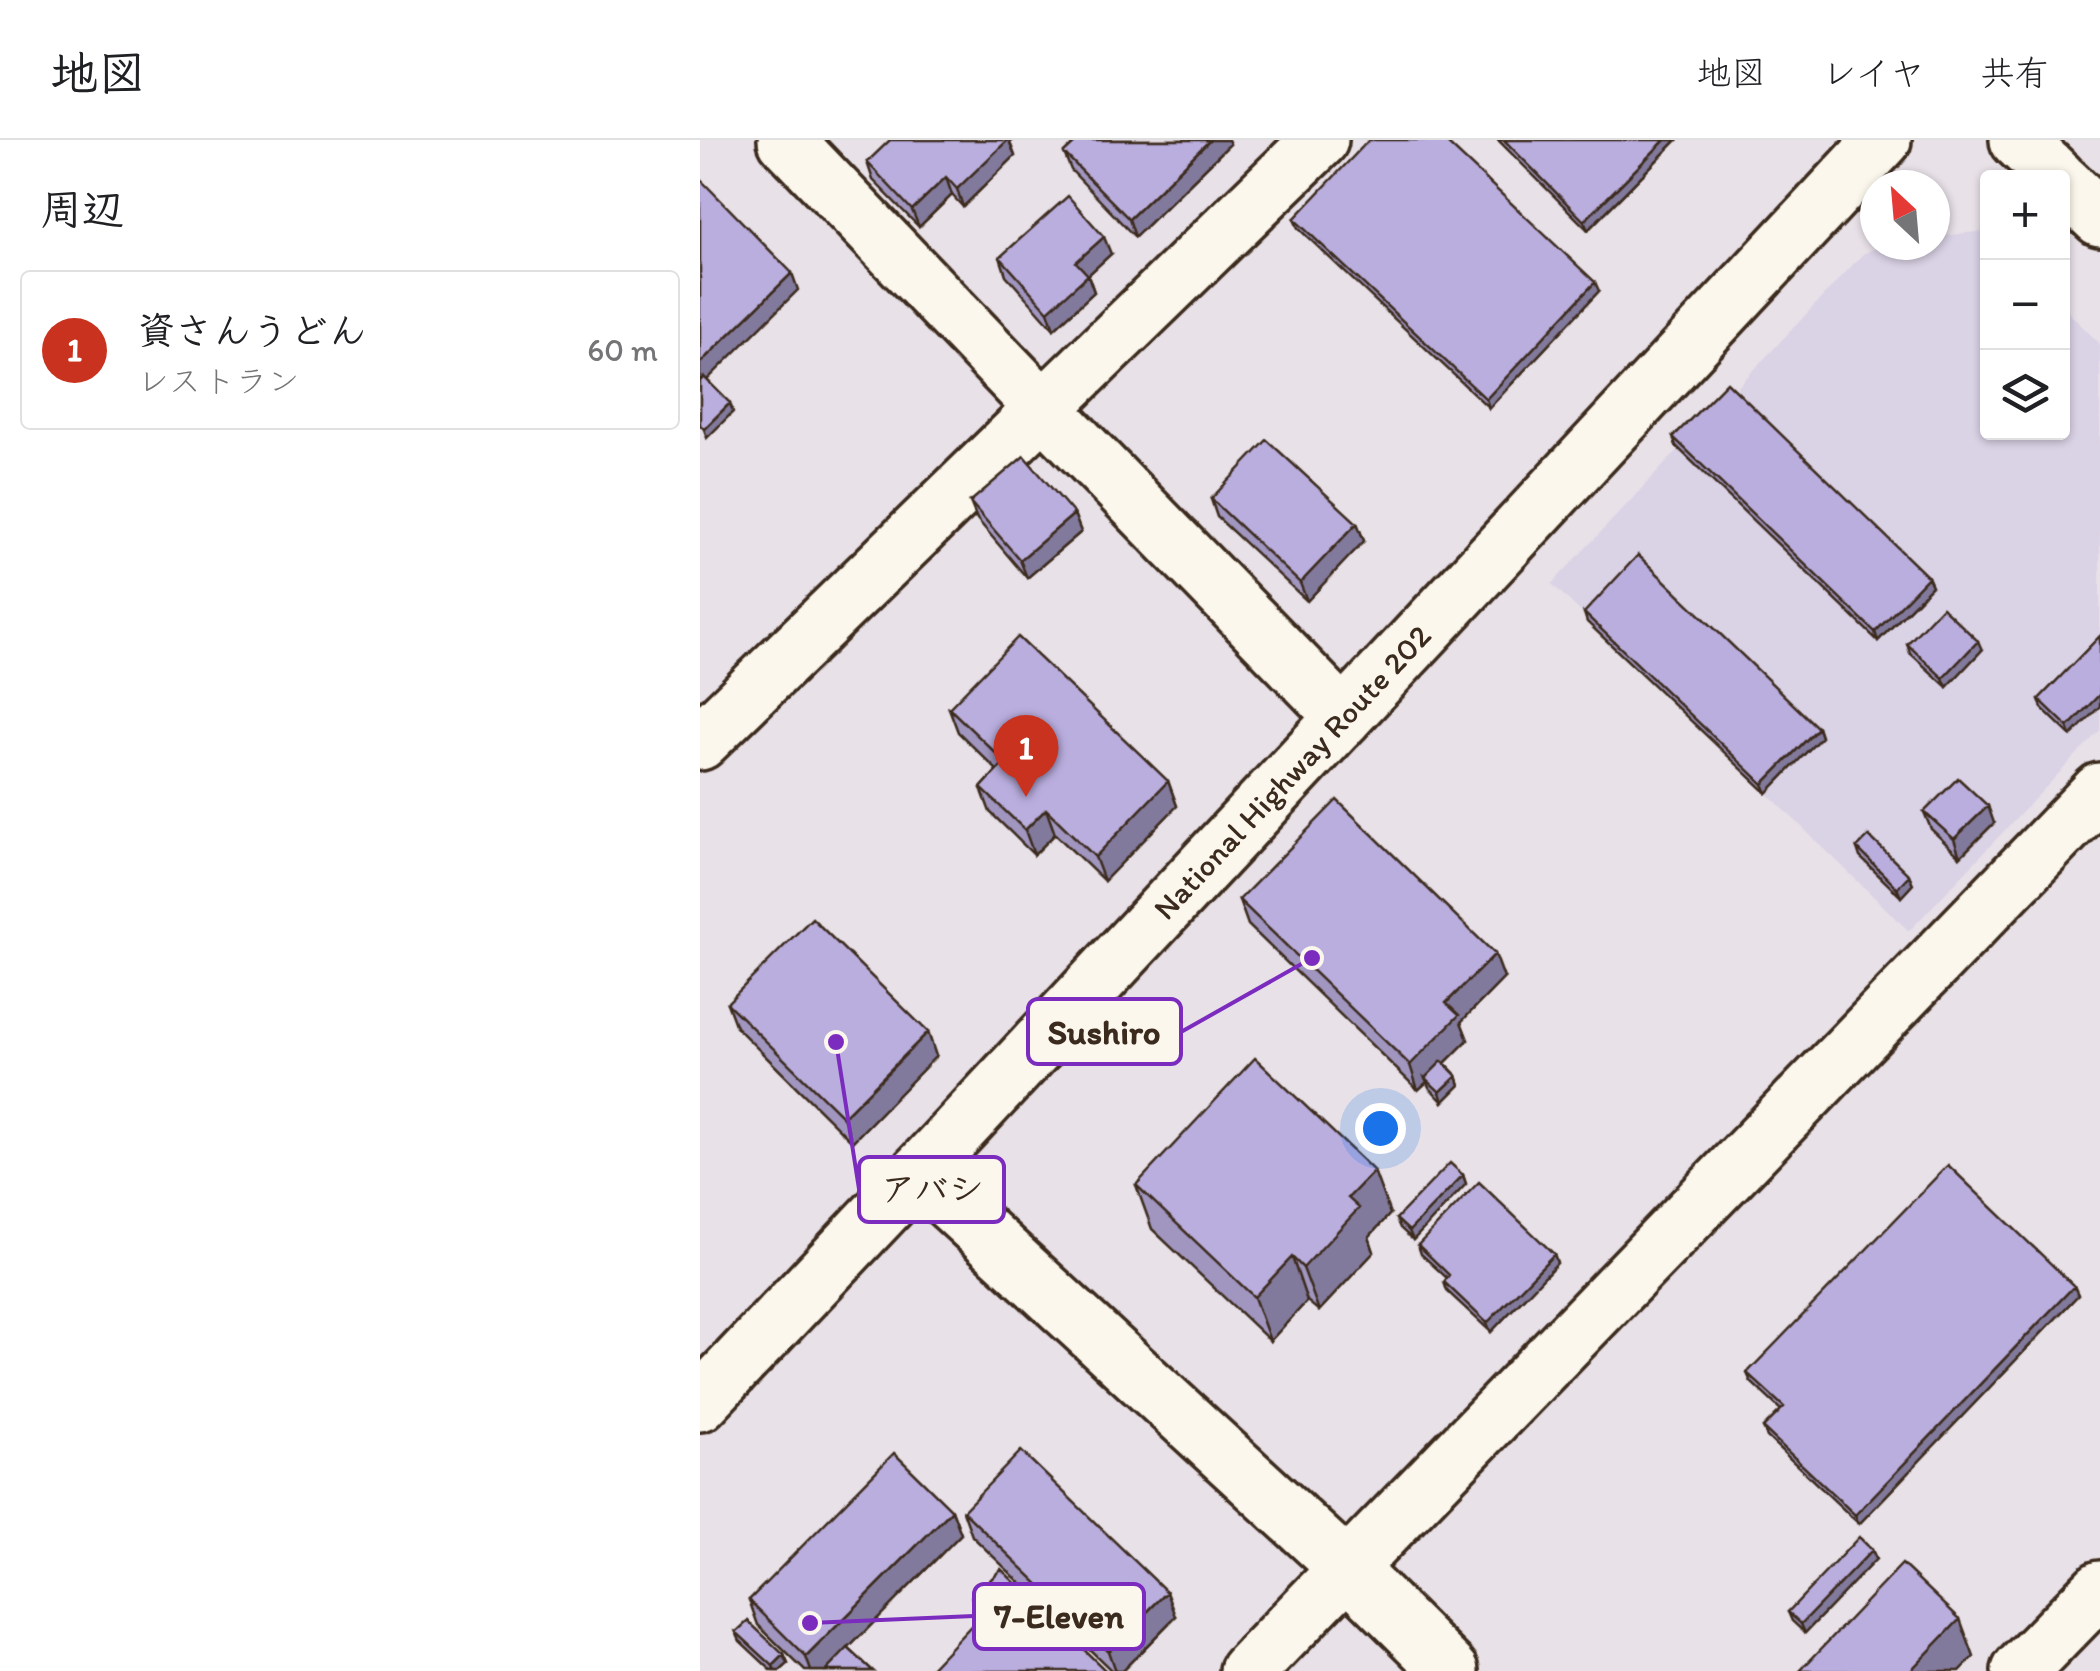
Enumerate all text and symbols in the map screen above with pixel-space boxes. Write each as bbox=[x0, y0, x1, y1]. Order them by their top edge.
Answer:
text: 地図 bbox=[50, 44, 146, 102]
text: 地図 bbox=[1696, 52, 1766, 94]
text: レイヤ bbox=[1821, 52, 1925, 94]
text: 共有 bbox=[1980, 52, 2050, 94]
north arrow bbox=[1860, 170, 1950, 260]
map controls bbox=[1980, 170, 2070, 440]
button: + bbox=[1980, 170, 2070, 260]
text: 周辺 bbox=[40, 184, 124, 235]
button: − bbox=[1980, 260, 2070, 350]
text: 資さんうどん bbox=[137, 308, 367, 354]
text: 1 bbox=[67, 331, 82, 369]
text: 60 m bbox=[587, 331, 658, 369]
button: layers bbox=[1980, 350, 2070, 440]
text: レストラン bbox=[137, 362, 300, 400]
street label: National Highway Route 202 bbox=[1145, 617, 1439, 927]
pin: 1 bbox=[994, 714, 1058, 797]
callout: Sushiro bbox=[1028, 999, 1181, 1064]
text: Sushiro bbox=[1047, 1011, 1161, 1053]
your location bbox=[1355, 1103, 1406, 1154]
callout: アバシ bbox=[859, 1157, 1004, 1222]
text: アバシ bbox=[881, 1168, 983, 1210]
callout: 7-Eleven bbox=[974, 1584, 1144, 1649]
text: 7-Eleven bbox=[993, 1595, 1124, 1637]

